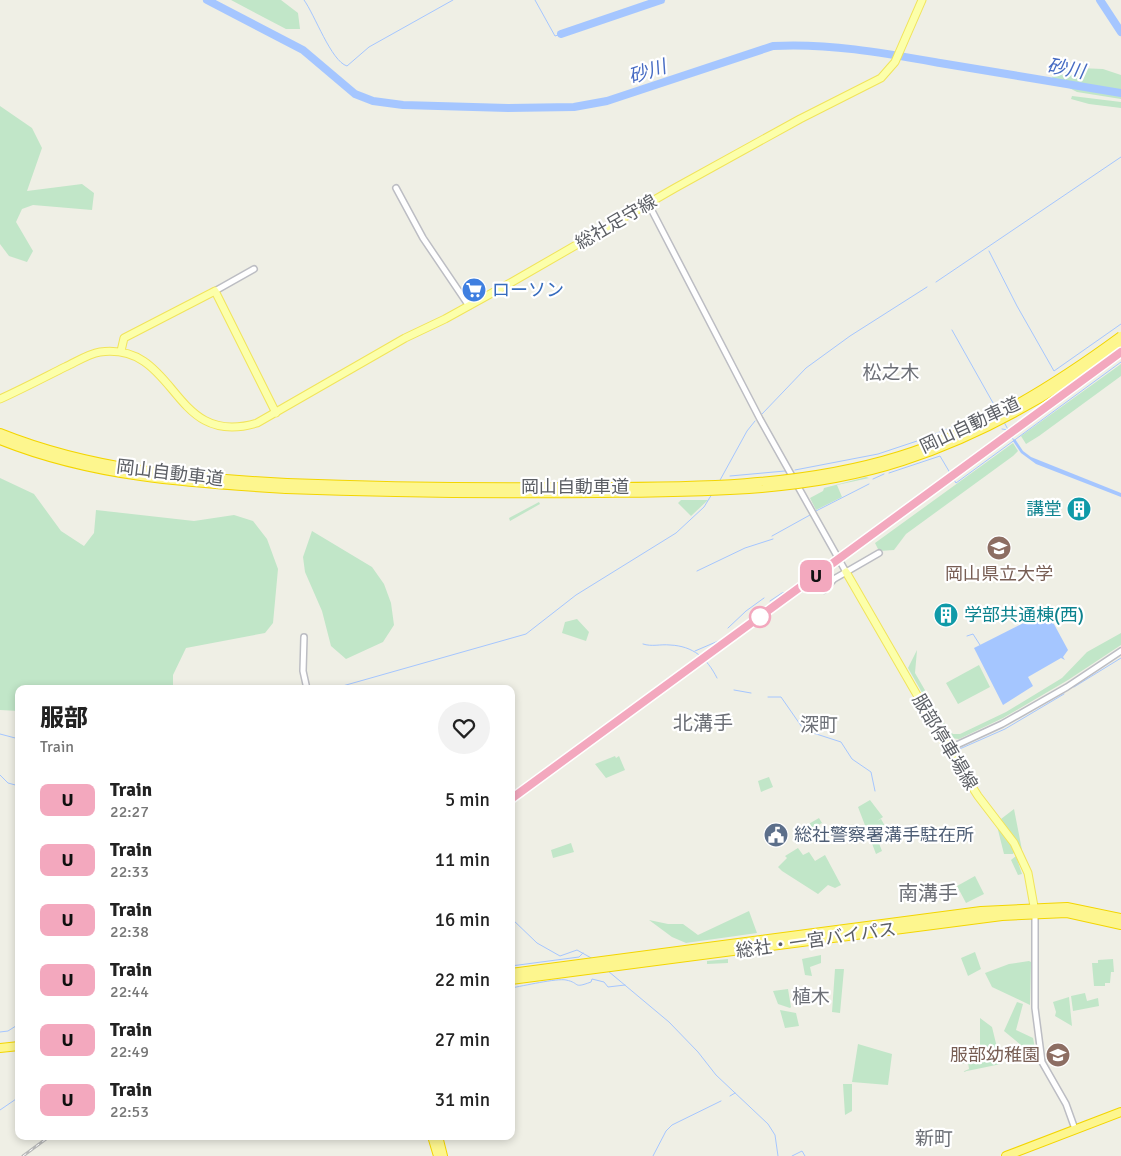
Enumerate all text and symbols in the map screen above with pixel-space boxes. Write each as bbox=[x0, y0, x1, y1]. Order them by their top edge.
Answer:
water label: 砂川 bbox=[626, 54, 671, 89]
water label: 砂川 bbox=[1045, 54, 1089, 84]
street label: 総社足守線 bbox=[572, 190, 660, 254]
supermarket icon: ローソン bbox=[461, 277, 487, 303]
place label: ローソン bbox=[492, 279, 564, 301]
district label: 松之木 bbox=[862, 361, 920, 385]
street label: 岡山自動車道 bbox=[916, 392, 1024, 458]
street label: 岡山自動車道 bbox=[115, 456, 225, 490]
street label: 岡山自動車道 bbox=[521, 476, 629, 498]
building icon: 講堂 bbox=[1066, 496, 1092, 522]
place label: 講堂 bbox=[1026, 498, 1062, 520]
school or university icon: 岡山県立大学 bbox=[986, 535, 1012, 561]
line badge: U bbox=[800, 560, 832, 592]
place label: 岡山県立大学 bbox=[945, 563, 1053, 585]
text: U bbox=[810, 565, 822, 587]
building icon: 学部共通棟(西) bbox=[933, 602, 959, 628]
place label: 学部共通棟(西) bbox=[964, 604, 1084, 626]
unlabelled marker bbox=[749, 606, 771, 628]
street label: 服部停車場線 bbox=[908, 690, 982, 794]
button: heart bbox=[438, 702, 490, 754]
text: 服部 bbox=[40, 703, 88, 733]
district label: 北溝手 bbox=[673, 711, 733, 736]
district label: 深町 bbox=[800, 713, 838, 737]
text: Train bbox=[40, 737, 74, 757]
text: Train bbox=[110, 778, 152, 802]
text: 5 min bbox=[445, 788, 490, 812]
text: U bbox=[61, 789, 74, 811]
text: 22:27 bbox=[110, 802, 149, 822]
public building icon: 総社警察署溝手駐在所 bbox=[763, 822, 789, 848]
place label: 総社警察署溝手駐在所 bbox=[794, 824, 974, 846]
text: Train bbox=[110, 838, 152, 862]
text: 11 min bbox=[435, 848, 490, 872]
text: U bbox=[61, 849, 74, 871]
text: 22:33 bbox=[110, 862, 149, 882]
district label: 南溝手 bbox=[898, 881, 958, 906]
text: Train bbox=[110, 898, 152, 922]
text: 16 min bbox=[435, 908, 490, 932]
text: U bbox=[61, 909, 74, 931]
street label: 総社・一宮バイパス bbox=[734, 918, 898, 962]
text: 22:38 bbox=[110, 922, 149, 942]
text: Train bbox=[110, 958, 152, 982]
text: 22 min bbox=[435, 968, 490, 992]
text: U bbox=[61, 969, 74, 991]
text: 22:44 bbox=[110, 982, 149, 1002]
district label: 植木 bbox=[792, 985, 830, 1009]
text: Train bbox=[110, 1018, 152, 1042]
text: 27 min bbox=[435, 1028, 490, 1052]
text: U bbox=[61, 1029, 74, 1051]
text: 22:49 bbox=[110, 1042, 149, 1062]
school or university icon: 服部幼稚園 bbox=[1045, 1042, 1071, 1068]
place label: 服部幼稚園 bbox=[950, 1044, 1040, 1066]
text: Train bbox=[110, 1078, 152, 1102]
text: 31 min bbox=[435, 1088, 490, 1112]
text: U bbox=[61, 1089, 74, 1111]
text: 22:53 bbox=[110, 1102, 149, 1122]
district label: 新町 bbox=[915, 1127, 953, 1151]

